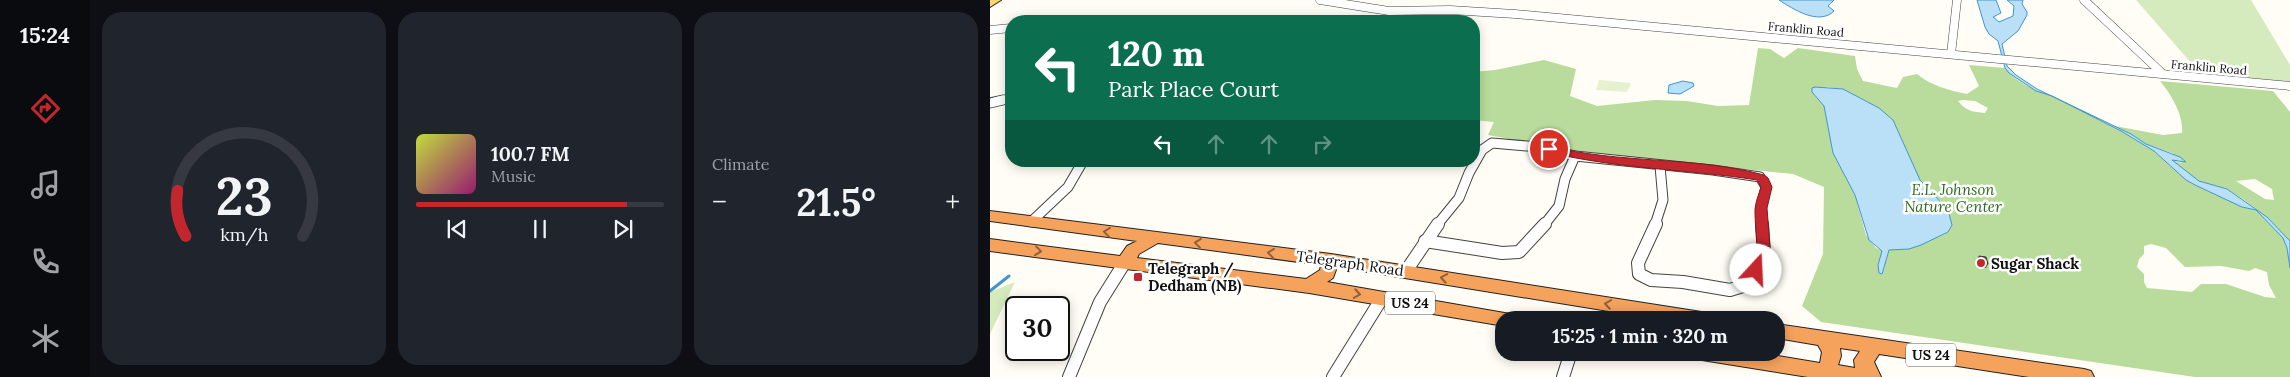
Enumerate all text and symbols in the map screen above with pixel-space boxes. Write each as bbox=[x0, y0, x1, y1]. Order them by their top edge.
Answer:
street label: Franklin Road bbox=[1767, 18, 1845, 40]
text: 15:24 bbox=[20, 21, 70, 49]
text: 120 m bbox=[1108, 31, 1205, 76]
icon: left bbox=[1025, 35, 1090, 100]
street label: Franklin Road bbox=[2170, 56, 2248, 78]
text: Park Place Court bbox=[1108, 75, 1279, 103]
icon: directions bbox=[28, 91, 63, 126]
pin bbox=[1528, 128, 1570, 170]
icon: left bbox=[1149, 130, 1177, 158]
icon: ahead bbox=[1202, 130, 1230, 158]
icon: ahead bbox=[1255, 130, 1283, 158]
icon: right bbox=[1308, 130, 1336, 158]
icon: arrive bbox=[1535, 135, 1563, 163]
text: 100.7 FM bbox=[491, 142, 570, 166]
text: Climate bbox=[712, 154, 769, 174]
text: 23 bbox=[216, 163, 272, 229]
text: Music bbox=[491, 166, 536, 186]
icon: music bbox=[28, 167, 63, 202]
text: 21.5° bbox=[796, 178, 876, 226]
park label: E.L. Johnson Nature Center bbox=[1904, 180, 2002, 216]
text: − bbox=[712, 184, 727, 220]
text: + bbox=[945, 184, 960, 220]
icon: previous bbox=[443, 215, 471, 243]
icon: pause bbox=[526, 215, 554, 243]
icon: next bbox=[609, 215, 637, 243]
text: km/h bbox=[220, 223, 268, 246]
one-way arrow bbox=[1102, 227, 1110, 238]
one-way arrow bbox=[1194, 239, 1202, 249]
position arrow bbox=[1729, 243, 1781, 295]
icon: phone bbox=[28, 244, 63, 279]
one-way arrow bbox=[1035, 245, 1043, 256]
street label: Telegraph Road bbox=[1295, 246, 1405, 280]
one-way arrow bbox=[1267, 248, 1275, 259]
place label: Sugar Shack bbox=[1991, 254, 2079, 273]
marker: Sugar Shack bbox=[1975, 257, 1987, 269]
place label: Telegraph / Dedham (NB) bbox=[1148, 259, 1242, 296]
marker: Telegraph / Dedham (NB) bbox=[1132, 271, 1144, 283]
one-way arrow bbox=[1439, 273, 1448, 283]
one-way arrow bbox=[1354, 288, 1362, 299]
road number: US 24 bbox=[1385, 292, 1435, 314]
speed limit sign: 30 bbox=[1005, 296, 1070, 361]
one-way arrow bbox=[1604, 299, 1612, 310]
icon: climate bbox=[28, 321, 63, 356]
text: 15:25 · 1 min · 320 m bbox=[1552, 324, 1728, 348]
road number: US 24 bbox=[1906, 344, 1956, 366]

